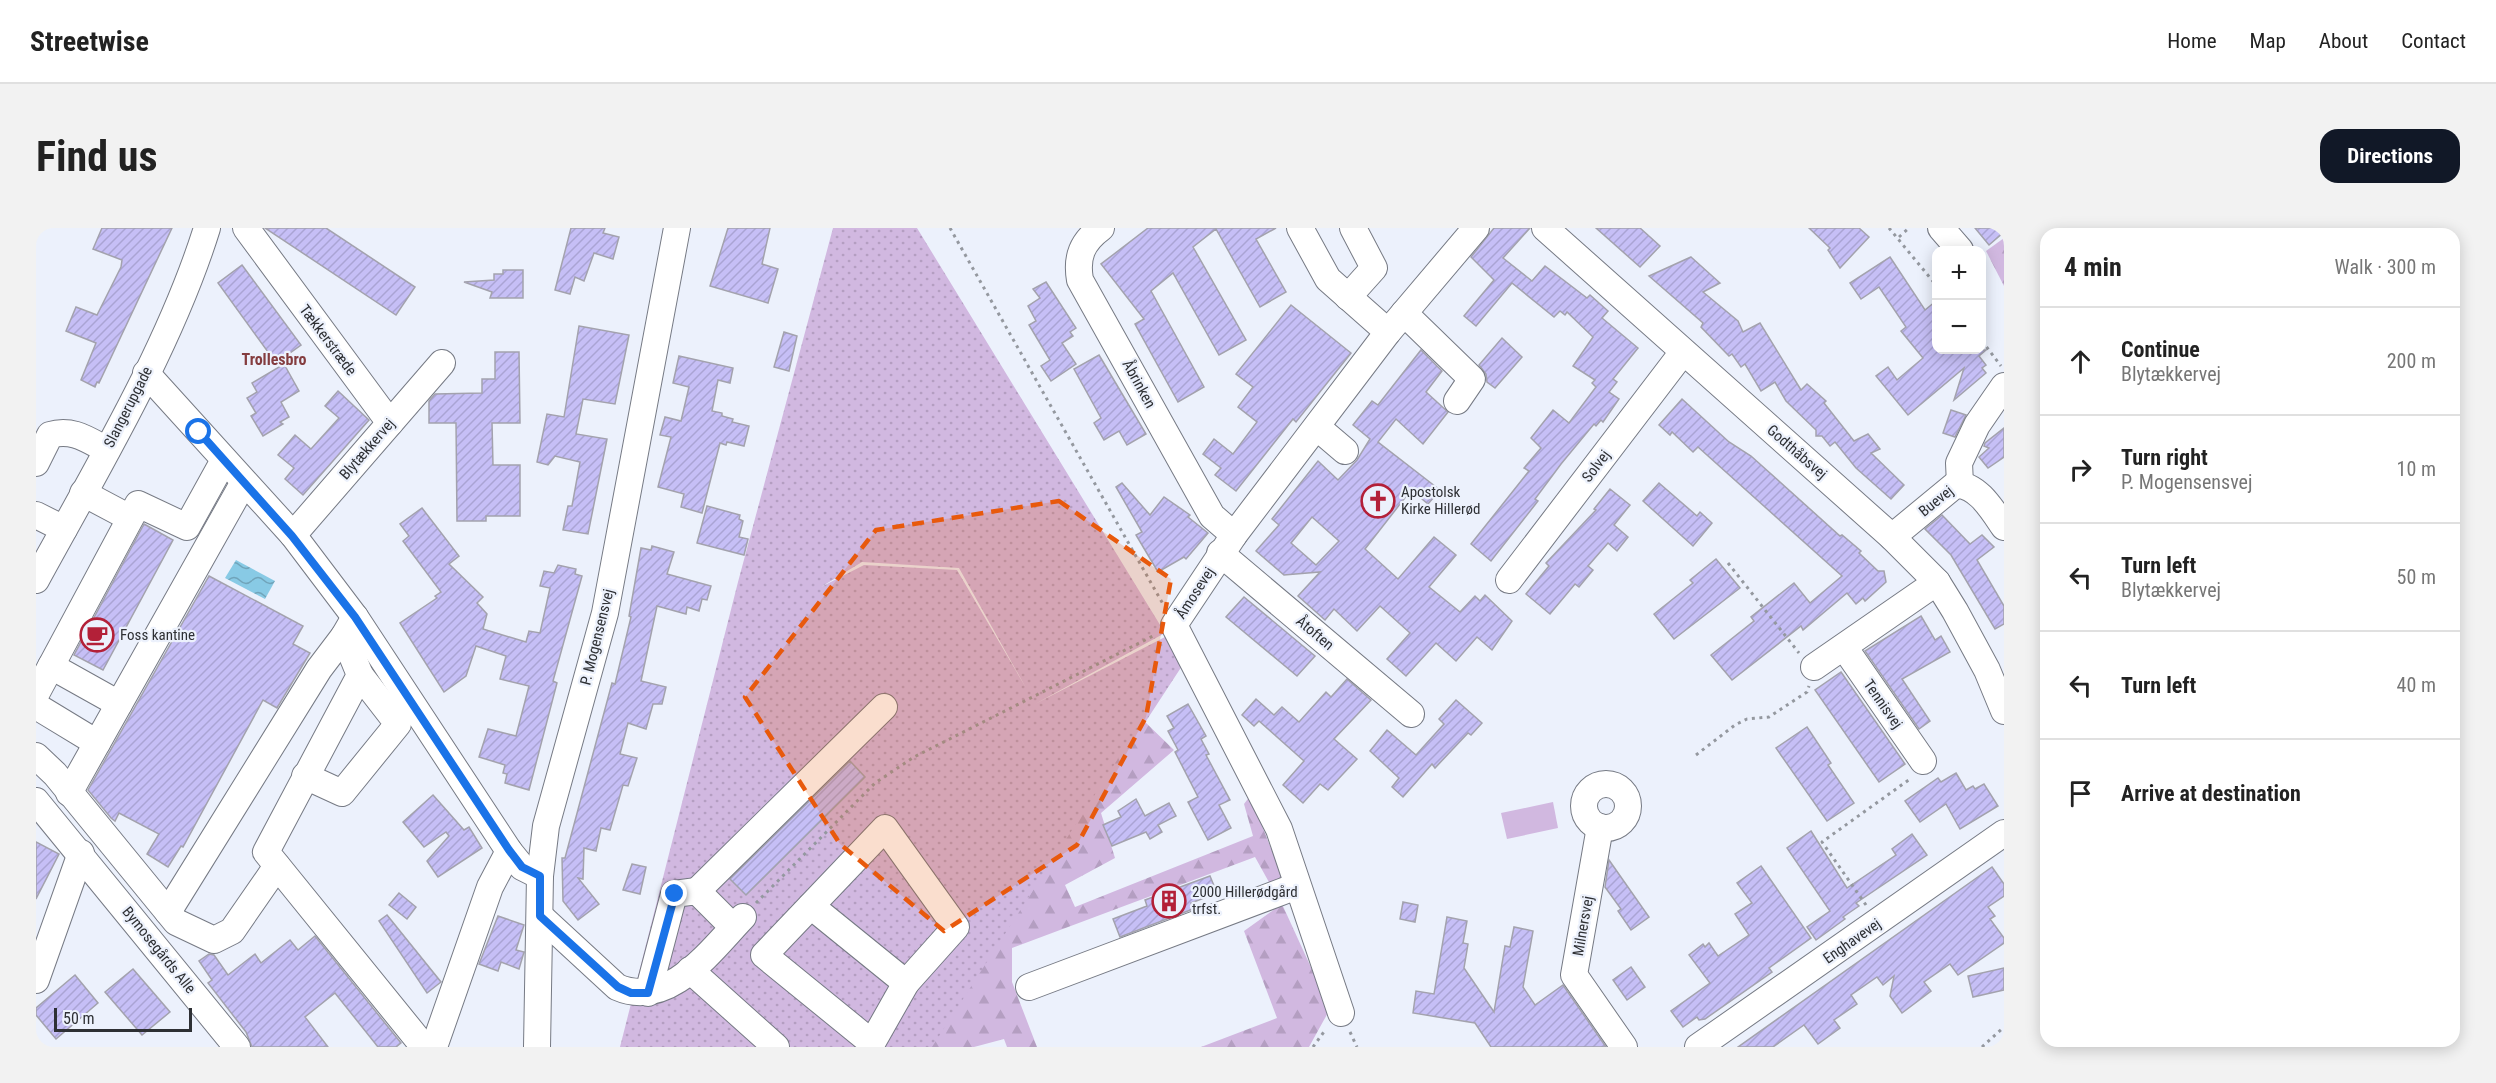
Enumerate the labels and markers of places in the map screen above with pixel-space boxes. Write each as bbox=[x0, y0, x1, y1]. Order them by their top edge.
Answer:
church icon: Apostolsk Kirke Hillerød bbox=[1360, 483, 1396, 519]
place label: Apostolsk Kirke Hillerød bbox=[1401, 483, 1480, 518]
cafe icon: Foss kantine bbox=[79, 617, 115, 653]
place label: Foss kantine bbox=[120, 626, 195, 644]
building icon: 2000 Hillerødgård trfst. bbox=[1151, 883, 1187, 919]
place label: 2000 Hillerødgård trfst. bbox=[1192, 883, 1298, 918]

